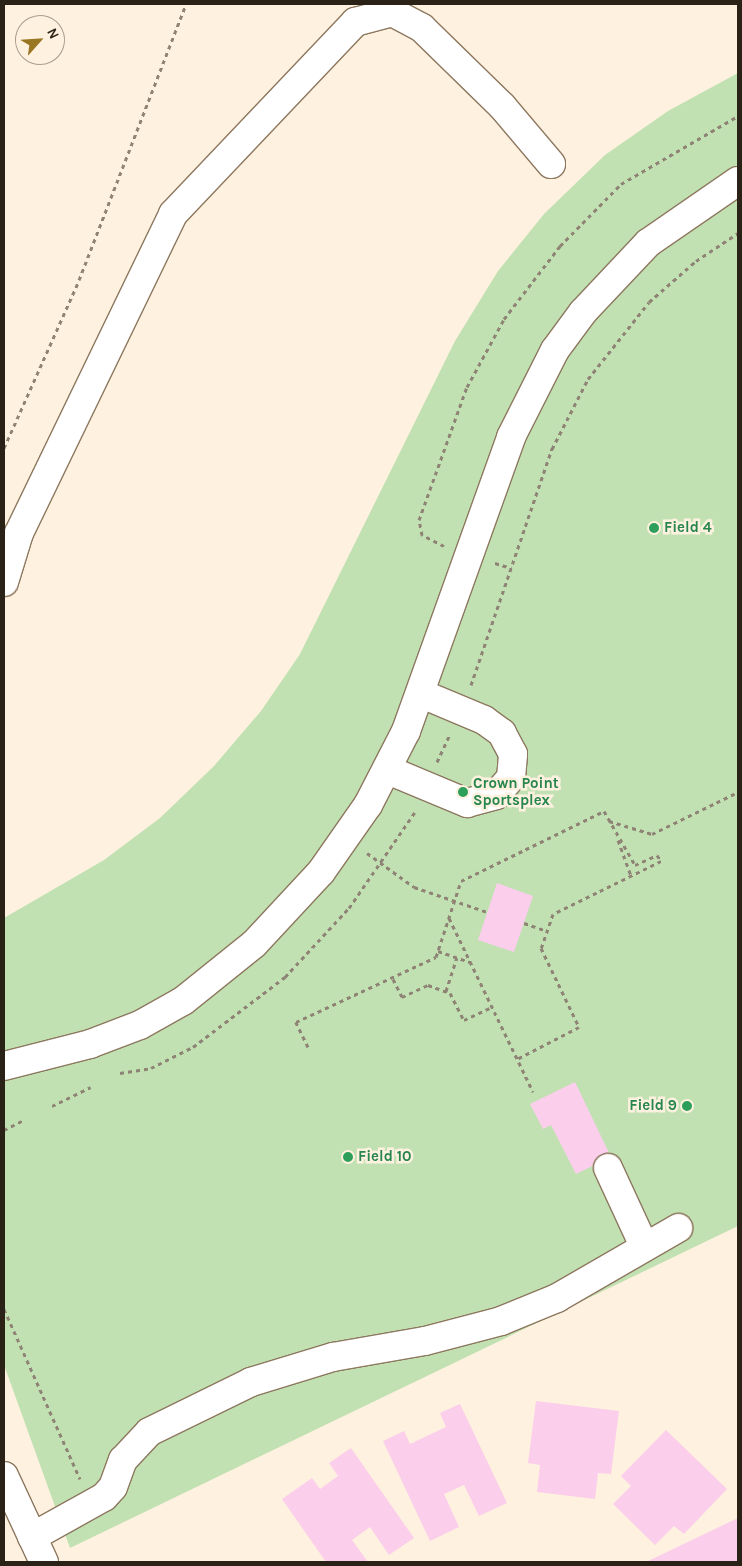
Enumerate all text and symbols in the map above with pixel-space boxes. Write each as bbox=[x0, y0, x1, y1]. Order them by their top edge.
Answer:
north arrow bbox=[15, 15, 65, 65]
text: N bbox=[43, 25, 63, 42]
place label: Field 4 bbox=[664, 519, 712, 537]
marker: Field 4 bbox=[648, 522, 660, 534]
place label: Crown Point Sportsplex bbox=[473, 774, 559, 809]
marker: Crown Point Sportsplex bbox=[457, 786, 469, 798]
place label: Field 9 bbox=[629, 1097, 677, 1115]
marker: Field 9 bbox=[681, 1100, 693, 1112]
place label: Field 10 bbox=[358, 1148, 411, 1166]
marker: Field 10 bbox=[342, 1151, 354, 1163]

